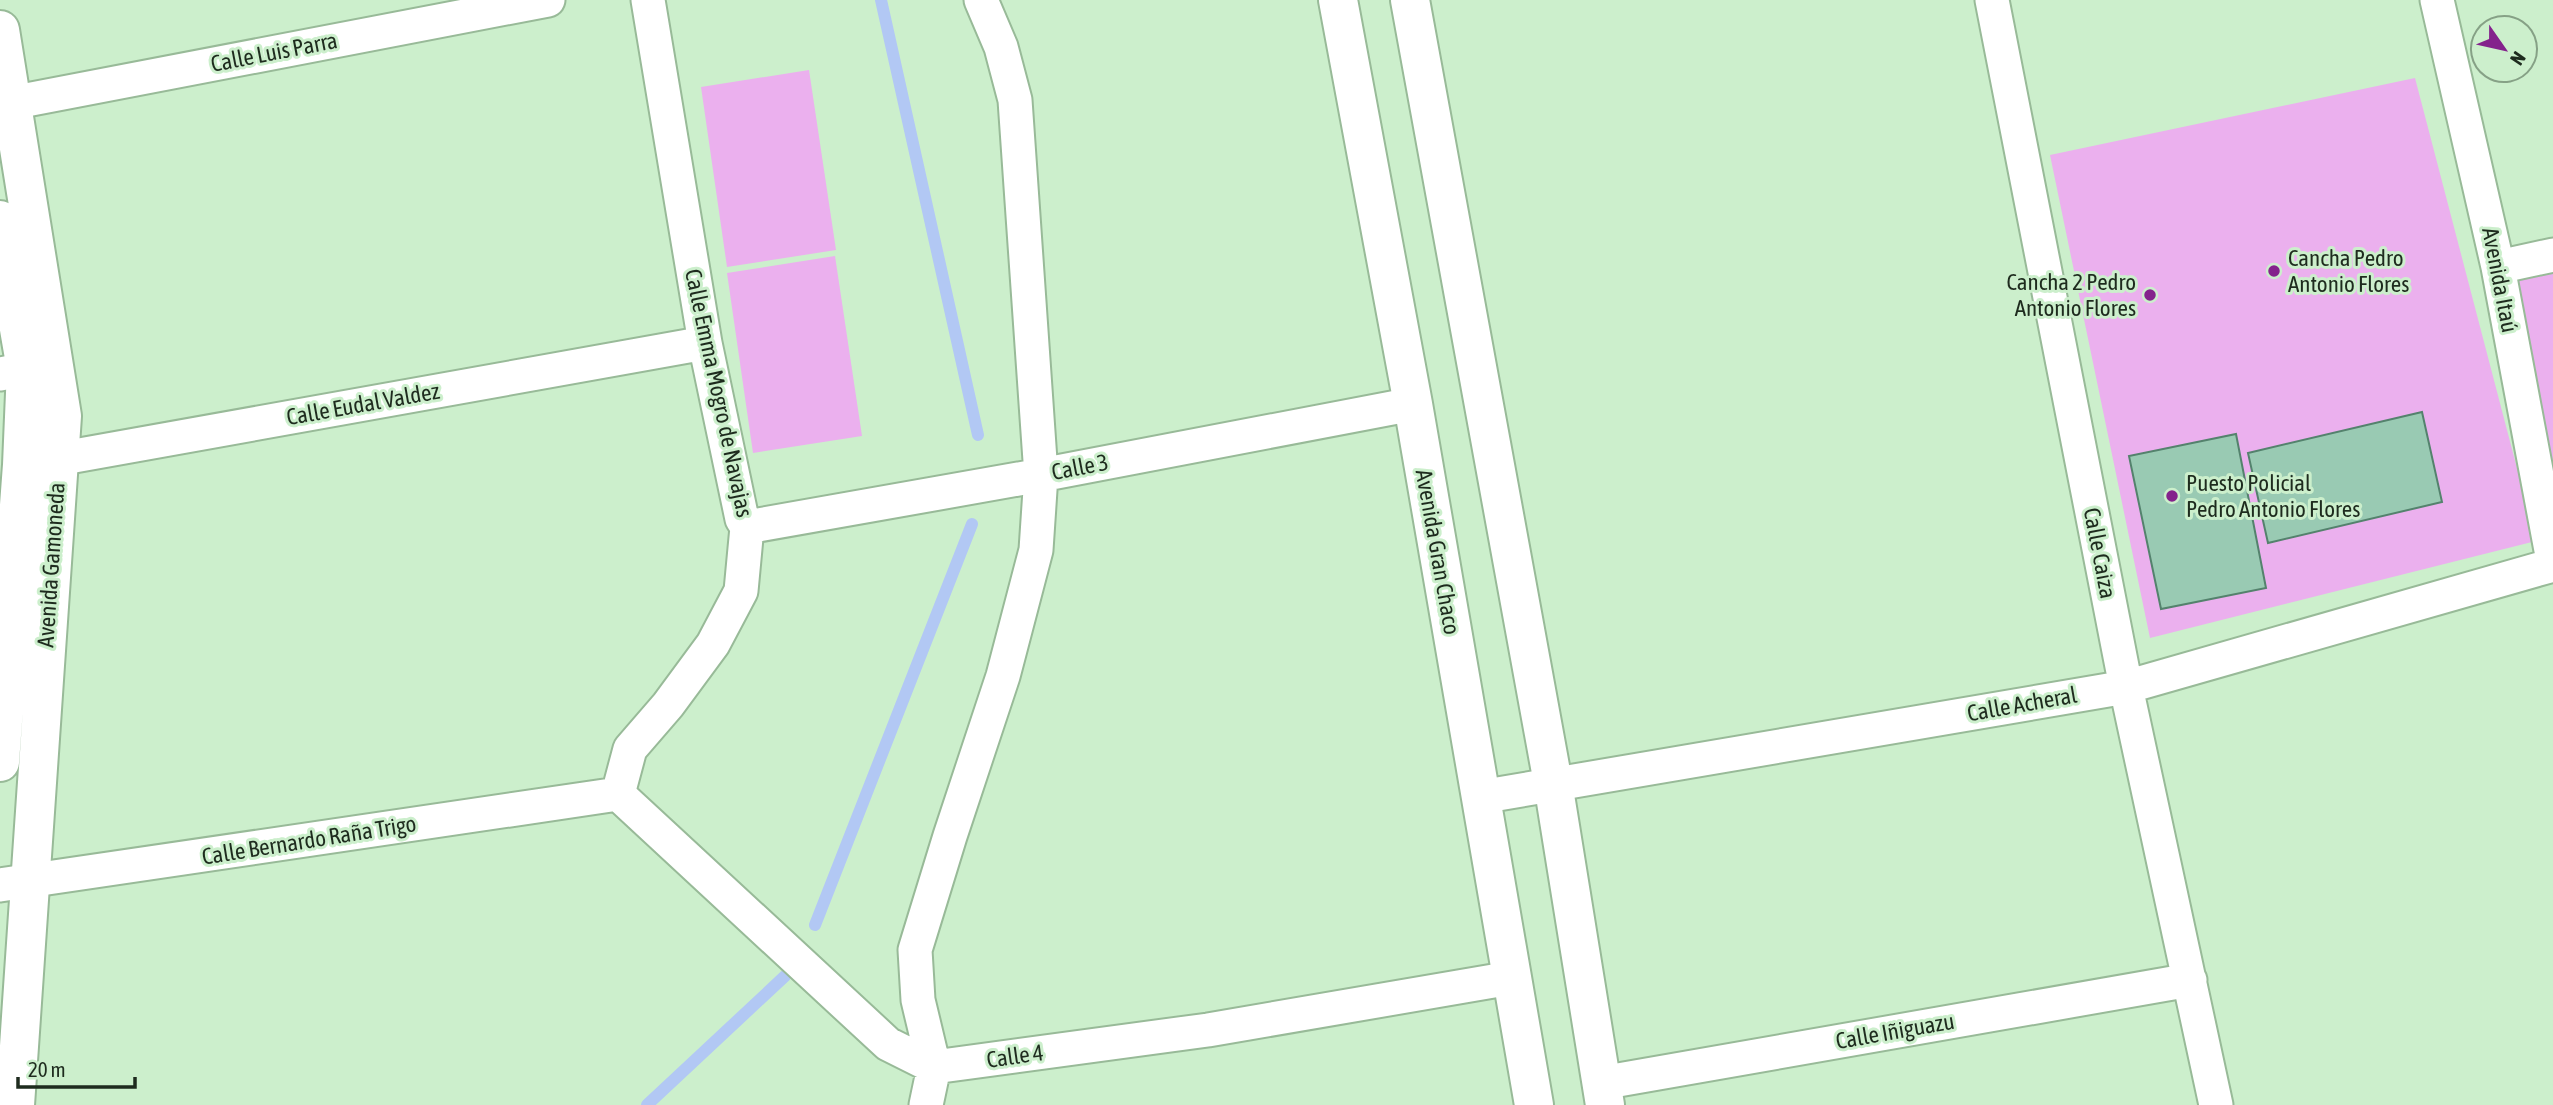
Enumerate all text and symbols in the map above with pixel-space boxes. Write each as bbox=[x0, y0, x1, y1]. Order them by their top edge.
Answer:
north arrow bbox=[2469, 14, 2539, 84]
street label: Calle Luis Parra bbox=[208, 27, 340, 77]
text: N bbox=[2506, 48, 2530, 69]
street label: Avenida Itaú bbox=[2477, 225, 2523, 335]
place label: Cancha Pedro Antonio Flores bbox=[2288, 245, 2409, 297]
marker: Cancha Pedro Antonio Flores bbox=[2266, 263, 2282, 279]
street label: Calle Emma Mogro de Navajas bbox=[680, 267, 758, 519]
place label: Cancha 2 Pedro Antonio Flores bbox=[2006, 269, 2136, 321]
marker: Cancha 2 Pedro Antonio Flores bbox=[2142, 287, 2158, 303]
street label: Calle Eudal Valdez bbox=[284, 378, 442, 430]
street label: Calle 3 bbox=[1049, 449, 1111, 485]
street label: Avenida Gran Chaco bbox=[1411, 467, 1465, 637]
place label: Puesto Policial Pedro Antonio Flores bbox=[2186, 470, 2360, 522]
street label: Avenida Gamoneda bbox=[32, 482, 70, 648]
marker: Puesto Policial Pedro Antonio Flores bbox=[2164, 488, 2180, 504]
street label: Calle Caiza bbox=[2078, 505, 2122, 601]
street label: Calle Acheral bbox=[1965, 682, 2079, 726]
street label: Calle Bernardo Raña Trigo bbox=[200, 810, 418, 870]
street label: Calle Iñiguazu bbox=[1834, 1008, 1956, 1054]
street label: Calle 4 bbox=[985, 1039, 1045, 1073]
scale bar bbox=[18, 1046, 135, 1090]
text: 20 m bbox=[28, 1057, 66, 1081]

